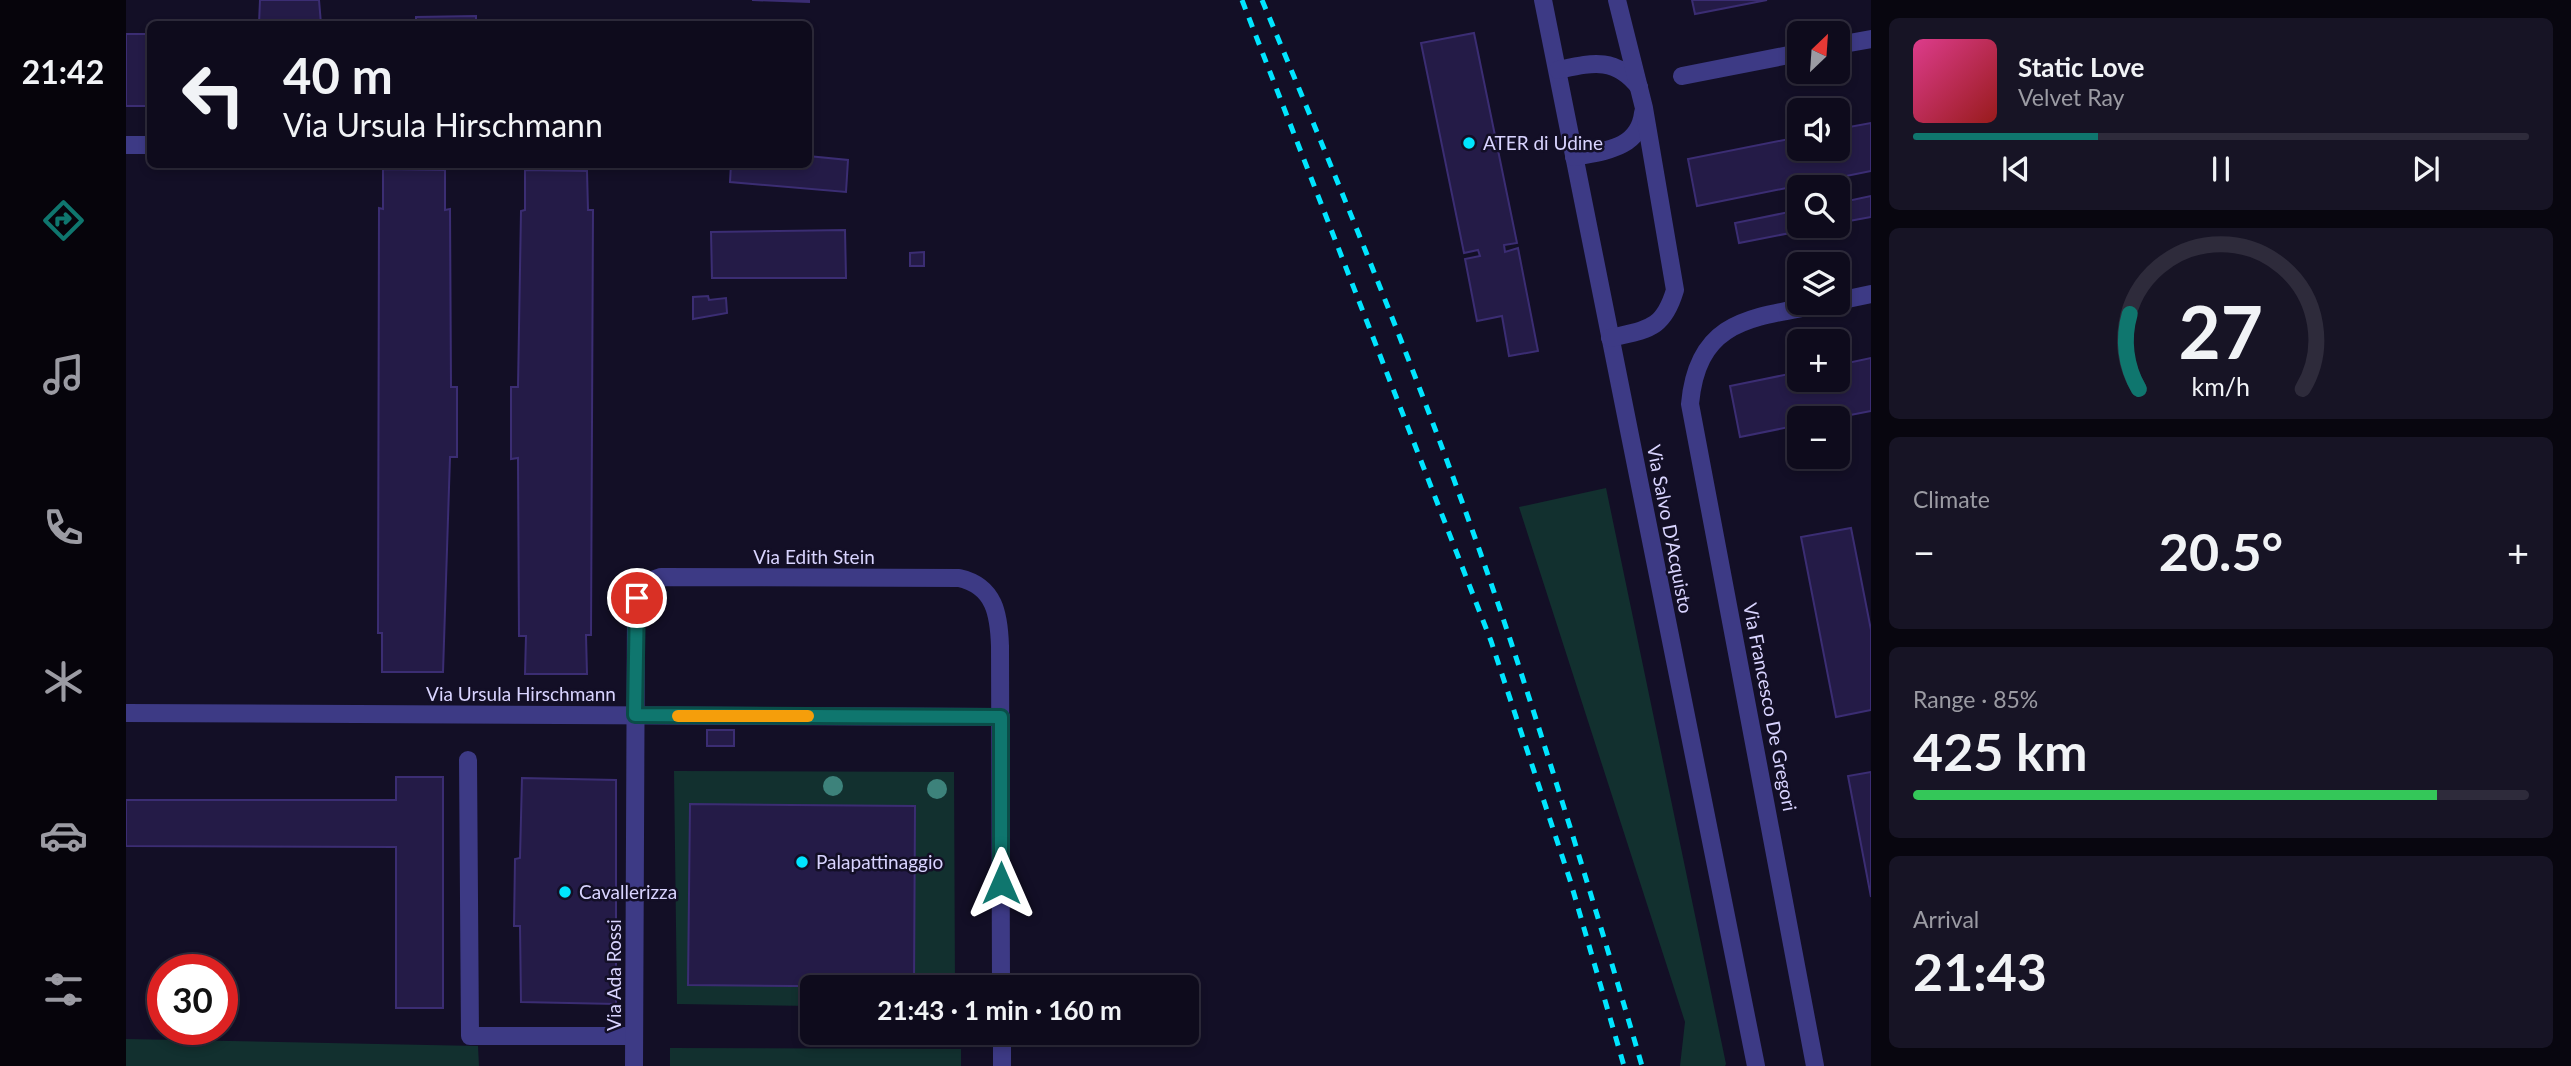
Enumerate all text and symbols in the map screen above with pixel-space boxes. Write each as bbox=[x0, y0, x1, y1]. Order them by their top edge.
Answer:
north arrow bbox=[1787, 21, 1850, 84]
map controls bbox=[1787, 21, 1850, 469]
text: 40 m bbox=[283, 46, 393, 104]
icon: left bbox=[168, 49, 259, 140]
text: Static Love bbox=[2018, 51, 2145, 83]
text: 21:42 bbox=[22, 52, 104, 91]
text: Velvet Ray bbox=[2018, 83, 2124, 111]
button: sound bbox=[1787, 98, 1850, 161]
text: Via Ursula Hirschmann bbox=[283, 105, 603, 144]
place label: ATER di Udine bbox=[1483, 131, 1603, 154]
marker: ATER di Udine bbox=[1461, 135, 1477, 151]
icon: previous bbox=[1997, 150, 2035, 188]
icon: pause bbox=[2202, 150, 2240, 188]
icon: next bbox=[2407, 150, 2445, 188]
button: search bbox=[1787, 175, 1850, 238]
icon: directions bbox=[39, 196, 88, 245]
button: layers bbox=[1787, 252, 1850, 315]
text: 27 bbox=[2179, 288, 2263, 376]
button: + bbox=[1787, 329, 1850, 392]
icon: music bbox=[39, 350, 88, 399]
text: km/h bbox=[2192, 371, 2250, 401]
button: − bbox=[1787, 406, 1850, 469]
street label: Via Salvo D'Acquisto bbox=[1643, 443, 1698, 615]
text: Climate bbox=[1913, 485, 1990, 513]
icon: phone bbox=[39, 503, 88, 552]
text: 20.5° bbox=[2159, 520, 2283, 582]
text: − bbox=[1913, 529, 1935, 575]
text: + bbox=[2507, 529, 2529, 575]
street label: Via Edith Stein bbox=[753, 545, 875, 568]
pin bbox=[607, 568, 667, 628]
icon: arrive bbox=[618, 579, 656, 617]
street label: Via Francesco De Gregori bbox=[1739, 601, 1802, 813]
icon: climate bbox=[39, 657, 88, 706]
street label: Via Ursula Hirschmann bbox=[426, 682, 616, 705]
text: Range · 85% bbox=[1913, 685, 2038, 713]
text: 425 km bbox=[1913, 720, 2087, 782]
icon: car bbox=[39, 811, 88, 860]
position arrow bbox=[964, 846, 1038, 920]
place label: Palapattinaggio bbox=[816, 850, 943, 873]
marker: Palapattinaggio bbox=[794, 854, 810, 870]
place label: Cavallerizza bbox=[579, 880, 677, 903]
marker: Cavallerizza bbox=[557, 884, 573, 900]
text: Arrival bbox=[1913, 905, 1979, 933]
street label: Via Ada Rossi bbox=[602, 919, 625, 1031]
text: 21:43 bbox=[1913, 940, 2047, 1002]
speed limit sign: 30 bbox=[147, 954, 238, 1045]
icon: filters bbox=[39, 965, 88, 1014]
text: 21:43 · 1 min · 160 m bbox=[877, 994, 1122, 1026]

